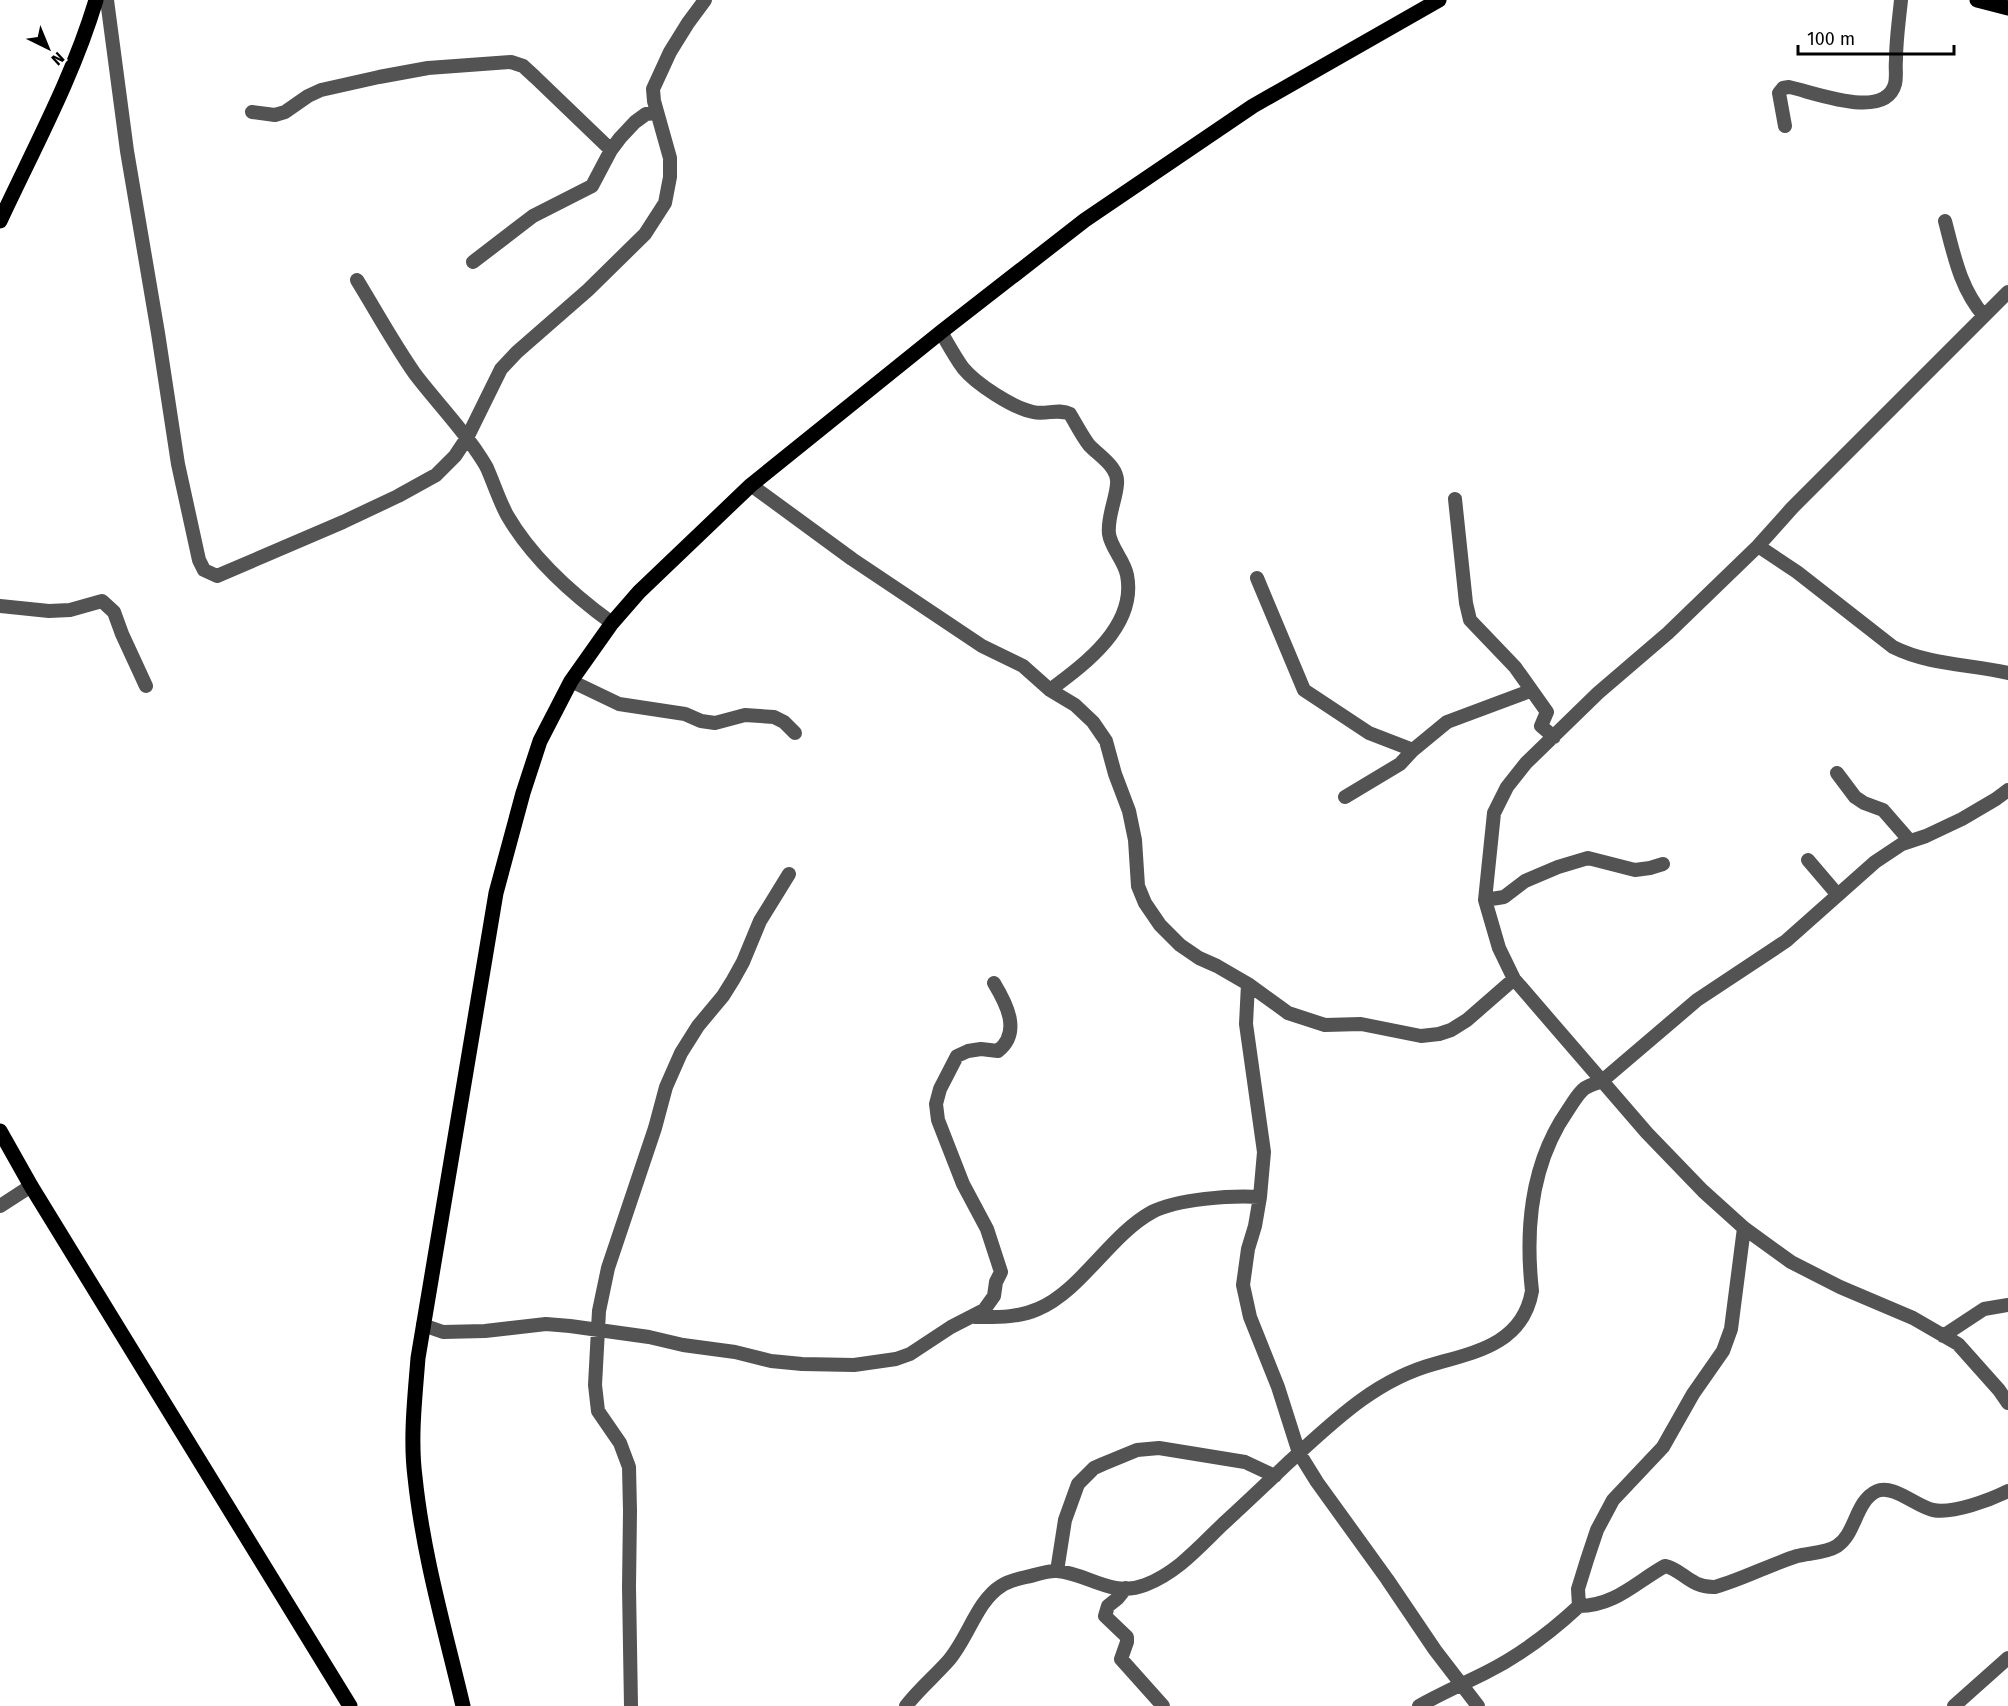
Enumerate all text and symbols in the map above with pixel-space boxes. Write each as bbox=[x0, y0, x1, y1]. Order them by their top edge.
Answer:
north arrow bbox=[18, 18, 78, 78]
scale bar bbox=[1798, 18, 1954, 56]
text: 100 m bbox=[1807, 28, 1855, 50]
text: N bbox=[48, 48, 68, 69]

